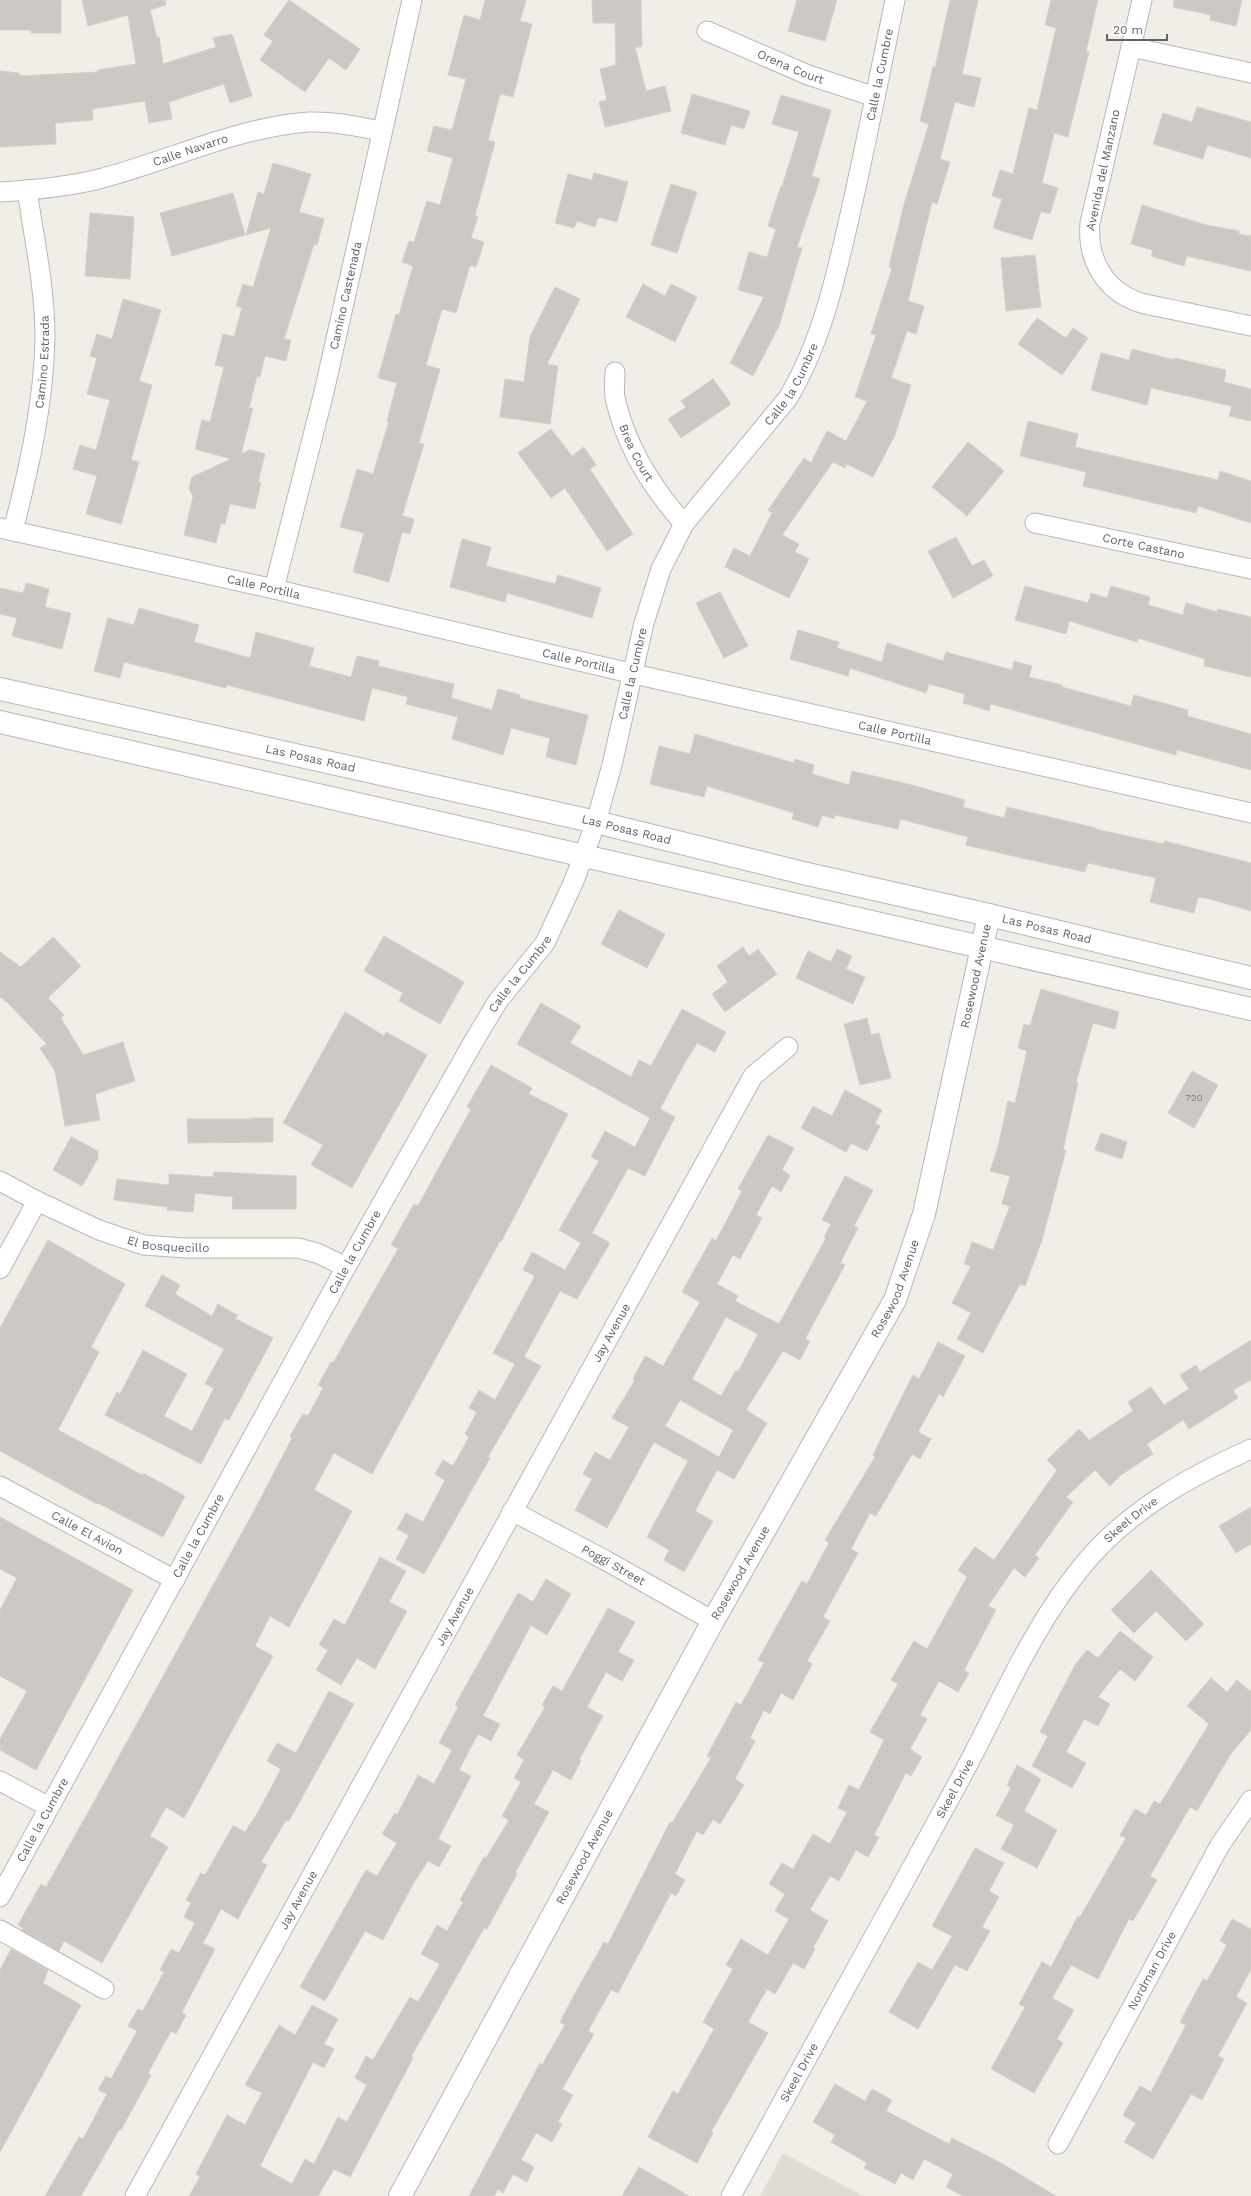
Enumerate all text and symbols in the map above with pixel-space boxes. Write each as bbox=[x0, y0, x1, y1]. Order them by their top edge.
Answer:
scale bar bbox=[1107, 16, 1167, 42]
text: 20 m bbox=[1113, 23, 1143, 37]
street label: Calle la Cumbre bbox=[863, 27, 896, 122]
street label: Orena Court bbox=[755, 47, 826, 87]
street label: Avenida del Manzano bbox=[1083, 108, 1123, 232]
street label: Calle Navarro bbox=[151, 131, 230, 169]
street label: Camino Castenada bbox=[327, 240, 365, 351]
street label: Camino Estrada bbox=[32, 315, 52, 409]
street label: Calle la Cumbre bbox=[761, 341, 821, 428]
street label: Brea Court bbox=[616, 422, 657, 484]
street label: Corte Castano bbox=[1101, 531, 1186, 562]
street label: Calle Portilla bbox=[226, 572, 302, 602]
street label: Calle la Cumbre bbox=[615, 626, 650, 721]
street label: Calle Portilla bbox=[541, 646, 617, 676]
street label: Calle Portilla bbox=[857, 718, 933, 748]
street label: Las Posas Road bbox=[264, 741, 357, 775]
street label: Las Posas Road bbox=[580, 812, 673, 847]
street label: Las Posas Road bbox=[1001, 911, 1093, 946]
street label: Rosewood Avenue bbox=[958, 923, 994, 1029]
street label: Calle la Cumbre bbox=[486, 933, 554, 1015]
house number: 720 bbox=[1185, 1092, 1203, 1103]
street label: Calle la Cumbre bbox=[326, 1208, 384, 1296]
street label: El Bosquecillo bbox=[125, 1233, 209, 1255]
street label: Rosewood Avenue bbox=[868, 1238, 922, 1341]
street label: Jay Avenue bbox=[590, 1301, 633, 1365]
street label: Calle la Cumbre bbox=[170, 1491, 227, 1580]
street label: Skeel Drive bbox=[1101, 1494, 1161, 1546]
street label: Calle El Avion bbox=[49, 1508, 126, 1558]
street label: Rosewood Avenue bbox=[708, 1523, 773, 1622]
street label: Poggi Street bbox=[579, 1542, 648, 1588]
street label: Jay Avenue bbox=[433, 1584, 477, 1648]
street label: Skeel Drive bbox=[933, 1756, 977, 1821]
street label: Calle la Cumbre bbox=[14, 1775, 71, 1864]
street label: Rosewood Avenue bbox=[553, 1807, 616, 1907]
street label: Jay Avenue bbox=[276, 1868, 320, 1932]
street label: Nordman Drive bbox=[1125, 1929, 1179, 2013]
street label: Skeel Drive bbox=[777, 2040, 821, 2104]

